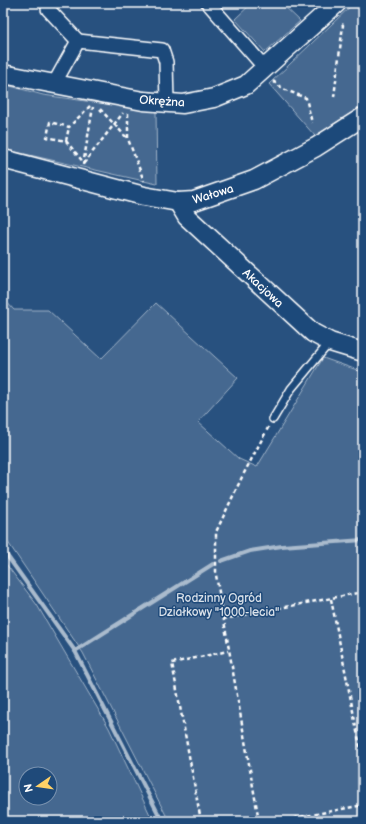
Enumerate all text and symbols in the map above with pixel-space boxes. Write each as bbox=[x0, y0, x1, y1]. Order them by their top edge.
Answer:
street label: Okrężna bbox=[139, 92, 185, 111]
street label: Wałowa bbox=[191, 181, 236, 208]
street label: Akacjowa bbox=[239, 266, 286, 311]
park label: Rodzinny Ogród Działkowy "1000-lecia" bbox=[158, 591, 280, 620]
north arrow bbox=[18, 766, 58, 806]
text: N bbox=[21, 783, 36, 794]

